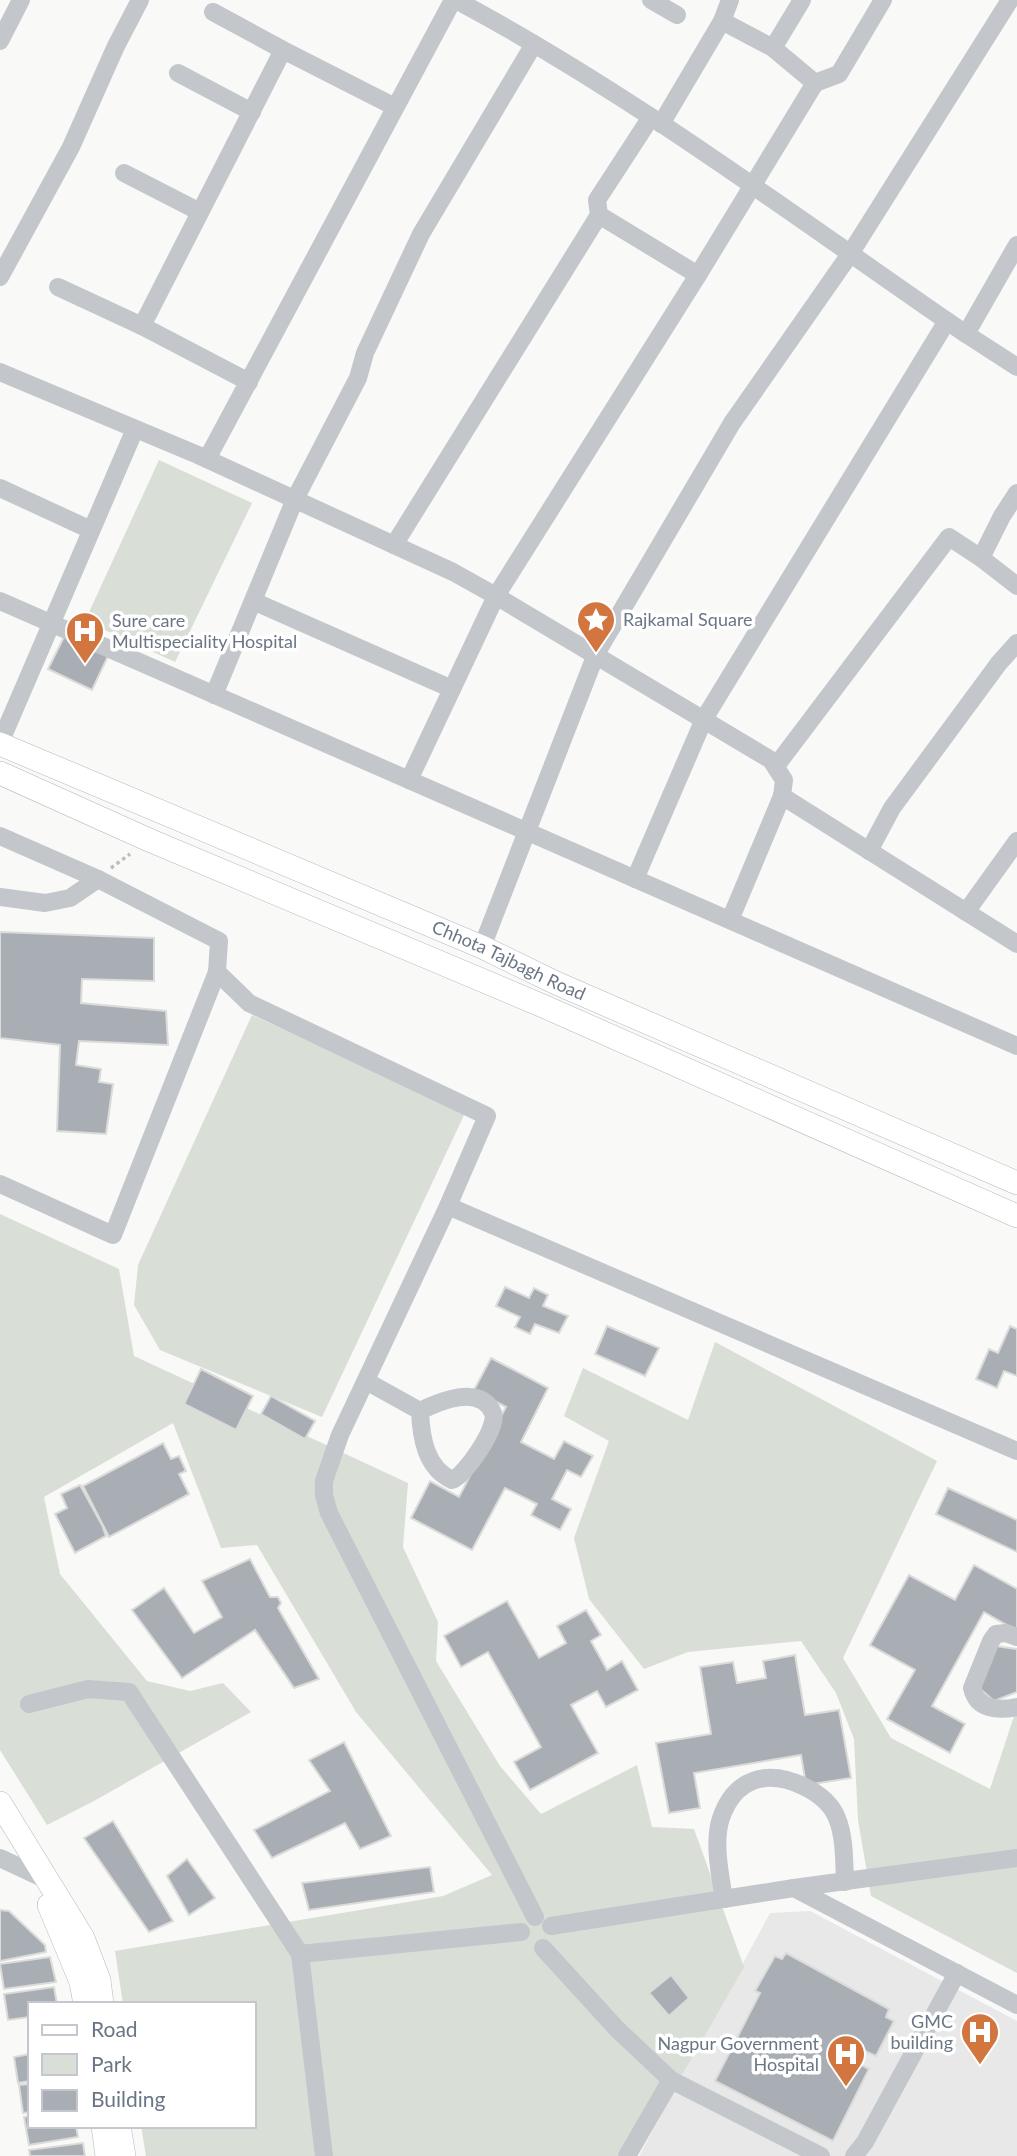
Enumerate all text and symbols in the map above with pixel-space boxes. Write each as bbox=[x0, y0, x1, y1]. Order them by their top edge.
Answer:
place icon: Rajkamal Square bbox=[575, 599, 617, 654]
place label: Rajkamal Square bbox=[623, 608, 753, 630]
place label: Sure care Multispeciality Hospital bbox=[112, 609, 297, 652]
hospital icon: Sure care Multispeciality Hospital bbox=[64, 610, 106, 665]
street label: Chhota Tajbagh Road bbox=[429, 915, 589, 1005]
legend bbox=[28, 2002, 256, 2128]
place label: GMC building bbox=[891, 2010, 953, 2053]
hospital icon: GMC building bbox=[959, 2011, 1001, 2066]
text: Road bbox=[91, 2016, 138, 2041]
place label: Nagpur Government Hospital bbox=[658, 2032, 820, 2075]
hospital icon: Nagpur Government Hospital bbox=[825, 2033, 867, 2088]
text: Park bbox=[91, 2051, 132, 2076]
text: Building bbox=[91, 2086, 166, 2111]

